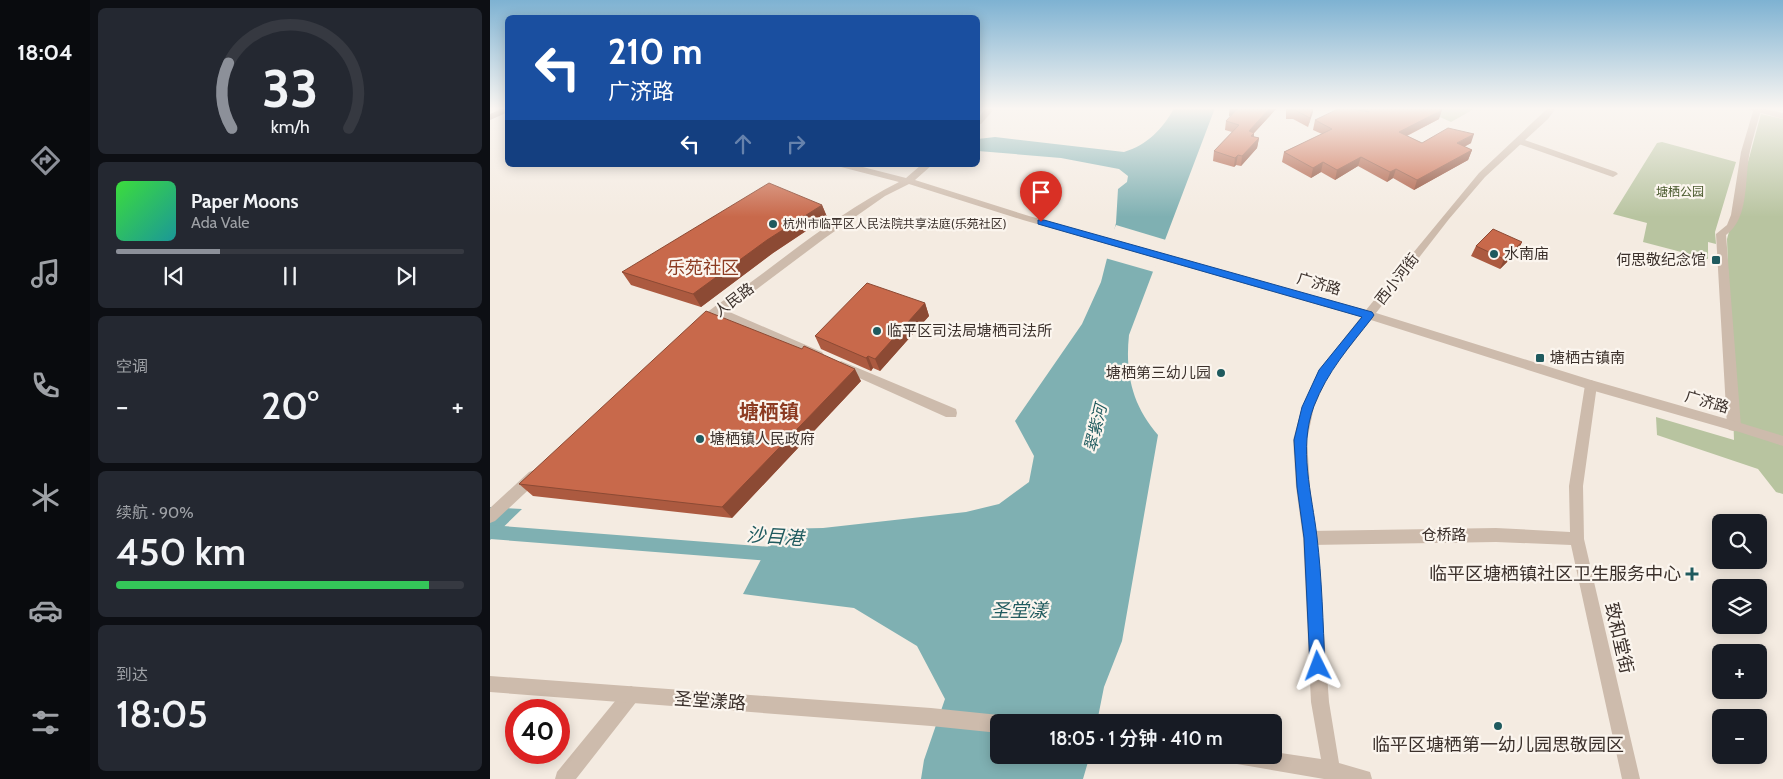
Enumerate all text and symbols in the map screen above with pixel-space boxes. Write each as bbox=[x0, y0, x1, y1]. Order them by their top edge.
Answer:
text: 210 m bbox=[608, 30, 702, 73]
icon: left bbox=[525, 35, 590, 100]
text: 18:04 bbox=[17, 39, 73, 66]
text: 33 bbox=[262, 57, 318, 120]
text: 广济路 bbox=[608, 78, 674, 105]
text: km/h bbox=[270, 116, 310, 137]
icon: left bbox=[676, 130, 704, 158]
icon: ahead bbox=[729, 130, 757, 158]
icon: right bbox=[782, 130, 810, 158]
icon: directions bbox=[28, 143, 63, 178]
pin bbox=[1020, 171, 1062, 222]
icon: arrive bbox=[1027, 178, 1055, 206]
park label: 塘栖公园 bbox=[1656, 184, 1704, 199]
text: Paper Moons bbox=[191, 190, 299, 213]
text: Ada Vale bbox=[191, 213, 250, 232]
place label: 杭州市临平区人民法院共享法庭(乐苑社区) bbox=[783, 216, 1007, 231]
marker: 杭州市临平区人民法院共享法庭(乐苑社区) bbox=[767, 218, 779, 230]
place label: 水南庙 bbox=[1504, 245, 1549, 263]
marker: 水南庙 bbox=[1488, 248, 1500, 260]
street label: 西小河街 bbox=[1371, 250, 1423, 308]
place label: 何思敬纪念馆 bbox=[1616, 251, 1706, 269]
marker: 何思敬纪念馆 bbox=[1710, 254, 1722, 266]
icon: music bbox=[28, 256, 63, 291]
district label: 乐苑社区 bbox=[667, 257, 739, 279]
icon: previous bbox=[160, 262, 188, 290]
icon: pause bbox=[276, 262, 304, 290]
icon: next bbox=[392, 262, 420, 290]
street label: 广济路 bbox=[1295, 269, 1343, 299]
street label: 人民路 bbox=[711, 279, 757, 321]
place label: 临平区司法局塘栖司法所 bbox=[887, 322, 1052, 340]
marker: 临平区司法局塘栖司法所 bbox=[871, 325, 883, 337]
place label: 塘栖古镇南 bbox=[1550, 349, 1625, 367]
marker: 塘栖古镇南 bbox=[1534, 352, 1546, 364]
text: 空调 bbox=[116, 357, 148, 376]
place label: 塘栖第三幼儿园 bbox=[1106, 364, 1211, 382]
marker: 塘栖第三幼儿园 bbox=[1215, 367, 1227, 379]
icon: phone bbox=[28, 368, 63, 403]
text: 20° bbox=[261, 382, 319, 429]
street label: 广济路 bbox=[1683, 387, 1731, 417]
text: − bbox=[116, 389, 128, 423]
text: + bbox=[452, 389, 464, 423]
district label: 塘栖镇 bbox=[739, 400, 799, 424]
water label: 翠紫河 bbox=[1080, 400, 1111, 454]
place label: 塘栖镇人民政府 bbox=[710, 430, 815, 448]
marker: 塘栖镇人民政府 bbox=[694, 433, 706, 445]
icon: climate bbox=[28, 480, 63, 515]
text: 续航 · 90% bbox=[116, 503, 194, 522]
map controls bbox=[1712, 514, 1767, 764]
button: search bbox=[1712, 514, 1767, 569]
water label: 沙目港 bbox=[746, 523, 807, 550]
street label: 仓桥路 bbox=[1421, 526, 1467, 544]
text: 450 km bbox=[116, 528, 246, 575]
place label: 临平区塘栖镇社区卫生服务中心 bbox=[1429, 563, 1681, 585]
marker: 临平区塘栖镇社区卫生服务中心 bbox=[1685, 567, 1699, 581]
button: layers bbox=[1712, 579, 1767, 634]
icon: car bbox=[28, 593, 63, 628]
water label: 圣堂漾 bbox=[990, 599, 1050, 622]
street label: 致和堂街 bbox=[1600, 600, 1638, 676]
position arrow bbox=[1291, 639, 1343, 691]
button: + bbox=[1712, 644, 1767, 699]
text: 到达 bbox=[116, 665, 148, 684]
street label: 圣堂漾路 bbox=[673, 688, 747, 714]
text: 18:05 bbox=[116, 690, 208, 737]
speed limit sign: 40 bbox=[505, 699, 570, 764]
icon: filters bbox=[28, 705, 63, 740]
button: − bbox=[1712, 709, 1767, 764]
marker: 临平区塘栖第一幼儿园思敬园区 bbox=[1492, 720, 1504, 732]
text: 18:05 · 1 分钟 · 410 m bbox=[1049, 727, 1223, 750]
place label: 临平区塘栖第一幼儿园思敬园区 bbox=[1372, 734, 1624, 756]

